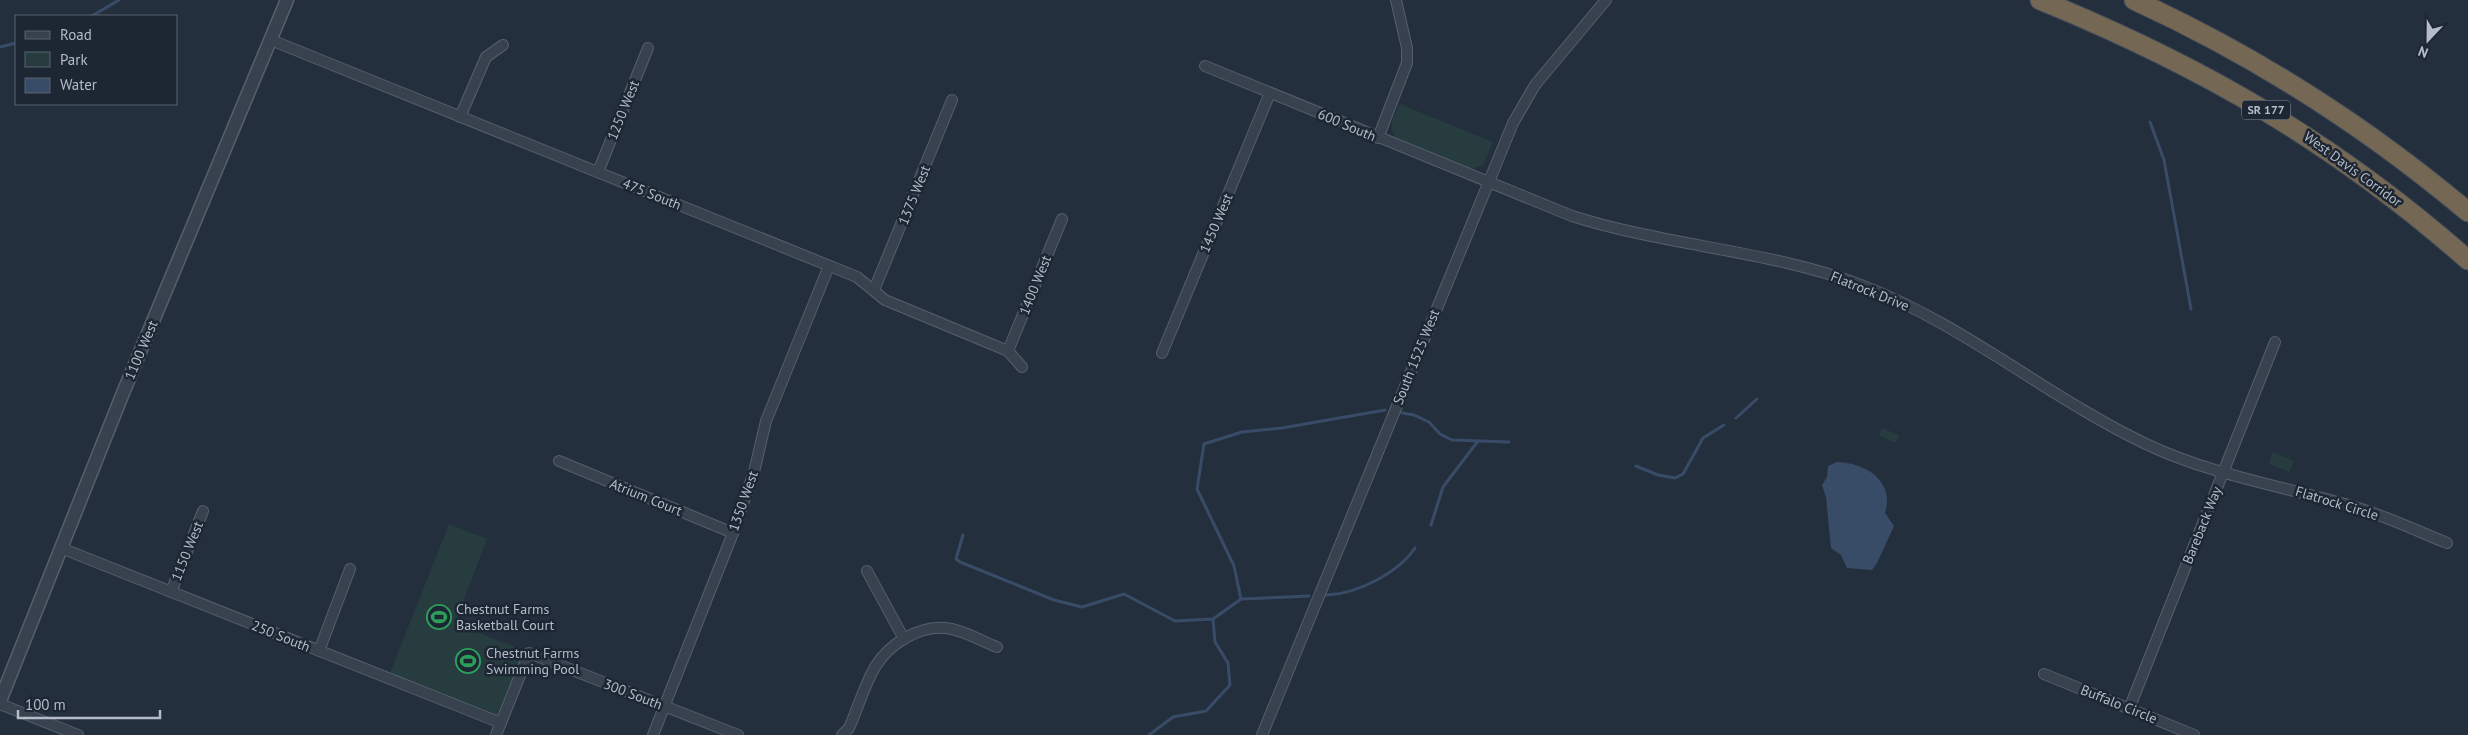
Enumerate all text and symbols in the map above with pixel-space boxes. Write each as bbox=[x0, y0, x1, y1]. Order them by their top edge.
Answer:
legend bbox=[15, 15, 178, 105]
north arrow bbox=[2403, 15, 2453, 65]
text: Road bbox=[60, 25, 92, 44]
text: N bbox=[2415, 42, 2431, 62]
text: Park bbox=[60, 50, 88, 69]
text: Water bbox=[60, 75, 97, 94]
street label: 1250 West bbox=[603, 77, 643, 142]
road number: SR 177 bbox=[2242, 100, 2290, 120]
street label: 600 South bbox=[1315, 105, 1379, 145]
street label: West Davis Corridor bbox=[2300, 127, 2406, 211]
street label: 1375 West bbox=[894, 162, 934, 227]
street label: 475 South bbox=[620, 174, 684, 214]
street label: 1450 West bbox=[1195, 190, 1237, 255]
street label: 1400 West bbox=[1015, 252, 1055, 317]
street label: Flatrock Drive bbox=[1828, 267, 1912, 315]
street label: South 1525 West bbox=[1389, 306, 1443, 407]
street label: 1100 West bbox=[120, 317, 162, 382]
street label: 1350 West bbox=[724, 468, 762, 534]
street label: Atrium Court bbox=[607, 474, 685, 520]
street label: Flatrock Circle bbox=[2293, 482, 2381, 524]
street label: Bareback Way bbox=[2178, 483, 2226, 566]
street label: 1150 West bbox=[167, 518, 207, 583]
place label: Chestnut Farms Basketball Court bbox=[456, 600, 555, 634]
sports icon: Chestnut Farms Basketball Court bbox=[426, 604, 452, 630]
street label: 250 South bbox=[249, 616, 313, 656]
place label: Chestnut Farms Swimming Pool bbox=[486, 644, 579, 678]
sports icon: Chestnut Farms Swimming Pool bbox=[455, 648, 481, 674]
street label: 300 South bbox=[601, 675, 665, 713]
street label: Buffalo Circle bbox=[2078, 680, 2160, 728]
scale bar bbox=[18, 688, 160, 720]
text: 100 m bbox=[25, 695, 66, 714]

